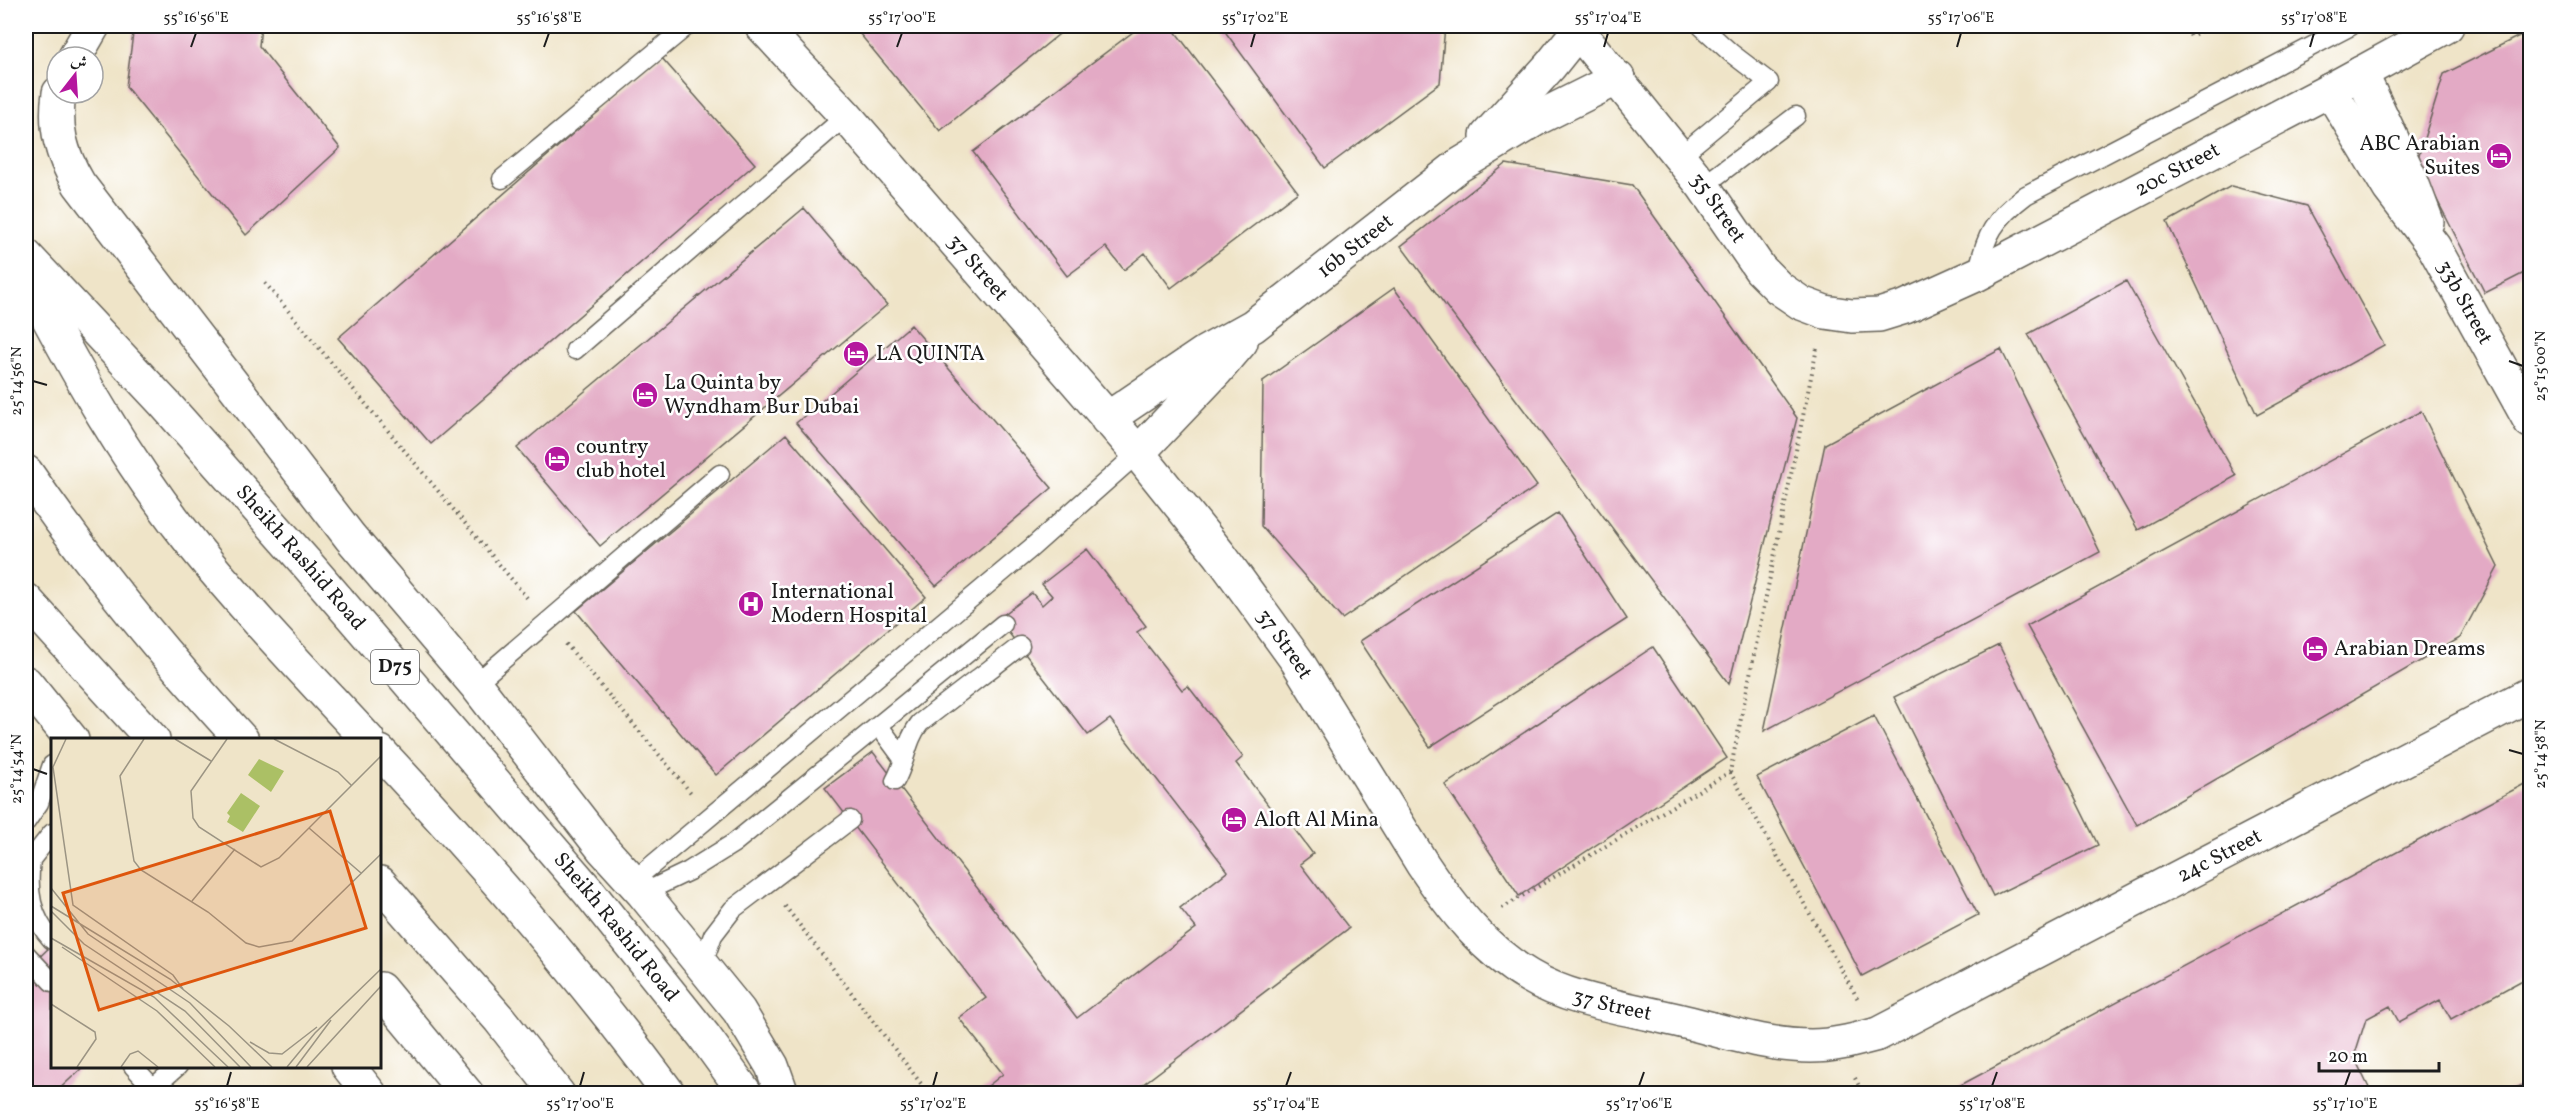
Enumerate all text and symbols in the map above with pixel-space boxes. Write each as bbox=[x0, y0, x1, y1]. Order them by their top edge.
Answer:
text: 55°16'56"E bbox=[163, 8, 229, 29]
text: 55°16'58"E bbox=[516, 8, 582, 29]
text: 55°17'00"E bbox=[868, 8, 936, 29]
text: 55°17'02"E bbox=[1222, 8, 1288, 29]
text: 55°17'04"E bbox=[1574, 8, 1642, 29]
text: 55°17'06"E bbox=[1928, 8, 1994, 29]
text: 55°17'08"E bbox=[2281, 8, 2347, 29]
north arrow bbox=[45, 45, 105, 105]
text: ش bbox=[68, 50, 90, 75]
place label: ABC Arabian Suites bbox=[2359, 130, 2480, 183]
street label: 20c Street bbox=[2130, 136, 2225, 204]
hotel icon: ABC Arabian Suites bbox=[2484, 141, 2514, 171]
street label: 35 Street bbox=[1683, 166, 1753, 249]
street label: 16b Street bbox=[1311, 207, 1400, 285]
street label: 37 Street bbox=[940, 228, 1015, 308]
street label: 33b Street bbox=[2430, 255, 2500, 350]
text: 25°15'00"N bbox=[2531, 331, 2552, 401]
hotel icon: LA QUINTA bbox=[841, 339, 871, 369]
place label: LA QUINTA bbox=[876, 340, 985, 369]
text: 25°14'56"N bbox=[7, 346, 28, 416]
place label: La Quinta by Wyndham Bur Dubai bbox=[664, 369, 859, 422]
hotel icon: La Quinta by Wyndham Bur Dubai bbox=[630, 380, 660, 410]
place label: country club hotel bbox=[576, 433, 666, 486]
hotel icon: country club hotel bbox=[542, 444, 572, 474]
street label: Sheikh Rashid Road bbox=[229, 479, 372, 637]
place label: International Modern Hospital bbox=[771, 578, 927, 631]
hospital icon: International Modern Hospital bbox=[736, 589, 766, 619]
street label: 37 Street bbox=[1249, 603, 1319, 685]
hotel icon: Arabian Dreams bbox=[2300, 634, 2330, 664]
place label: Arabian Dreams bbox=[2334, 635, 2485, 664]
road number: D75 bbox=[371, 650, 419, 684]
text: 25°14'58"N bbox=[2531, 719, 2552, 789]
text: 25°14'54"N bbox=[7, 734, 28, 804]
inset map bbox=[51, 738, 381, 1068]
hotel icon: Aloft Al Mina bbox=[1219, 805, 1249, 835]
place label: Aloft Al Mina bbox=[1254, 806, 1379, 835]
street label: 24c Street bbox=[2172, 822, 2267, 890]
street label: Sheikh Rashid Road bbox=[547, 846, 686, 1008]
street label: 37 Street bbox=[1569, 982, 1654, 1028]
scale bar bbox=[2319, 1035, 2439, 1073]
text: 20 m bbox=[2328, 1045, 2368, 1070]
text: 55°16'58"E bbox=[194, 1094, 260, 1115]
text: 55°17'00"E bbox=[546, 1094, 614, 1115]
text: 55°17'02"E bbox=[900, 1094, 966, 1115]
text: 55°17'04"E bbox=[1252, 1094, 1320, 1115]
text: 55°17'06"E bbox=[1606, 1094, 1672, 1115]
text: 55°17'08"E bbox=[1959, 1094, 2025, 1115]
text: 55°17'10"E bbox=[2313, 1094, 2377, 1115]

